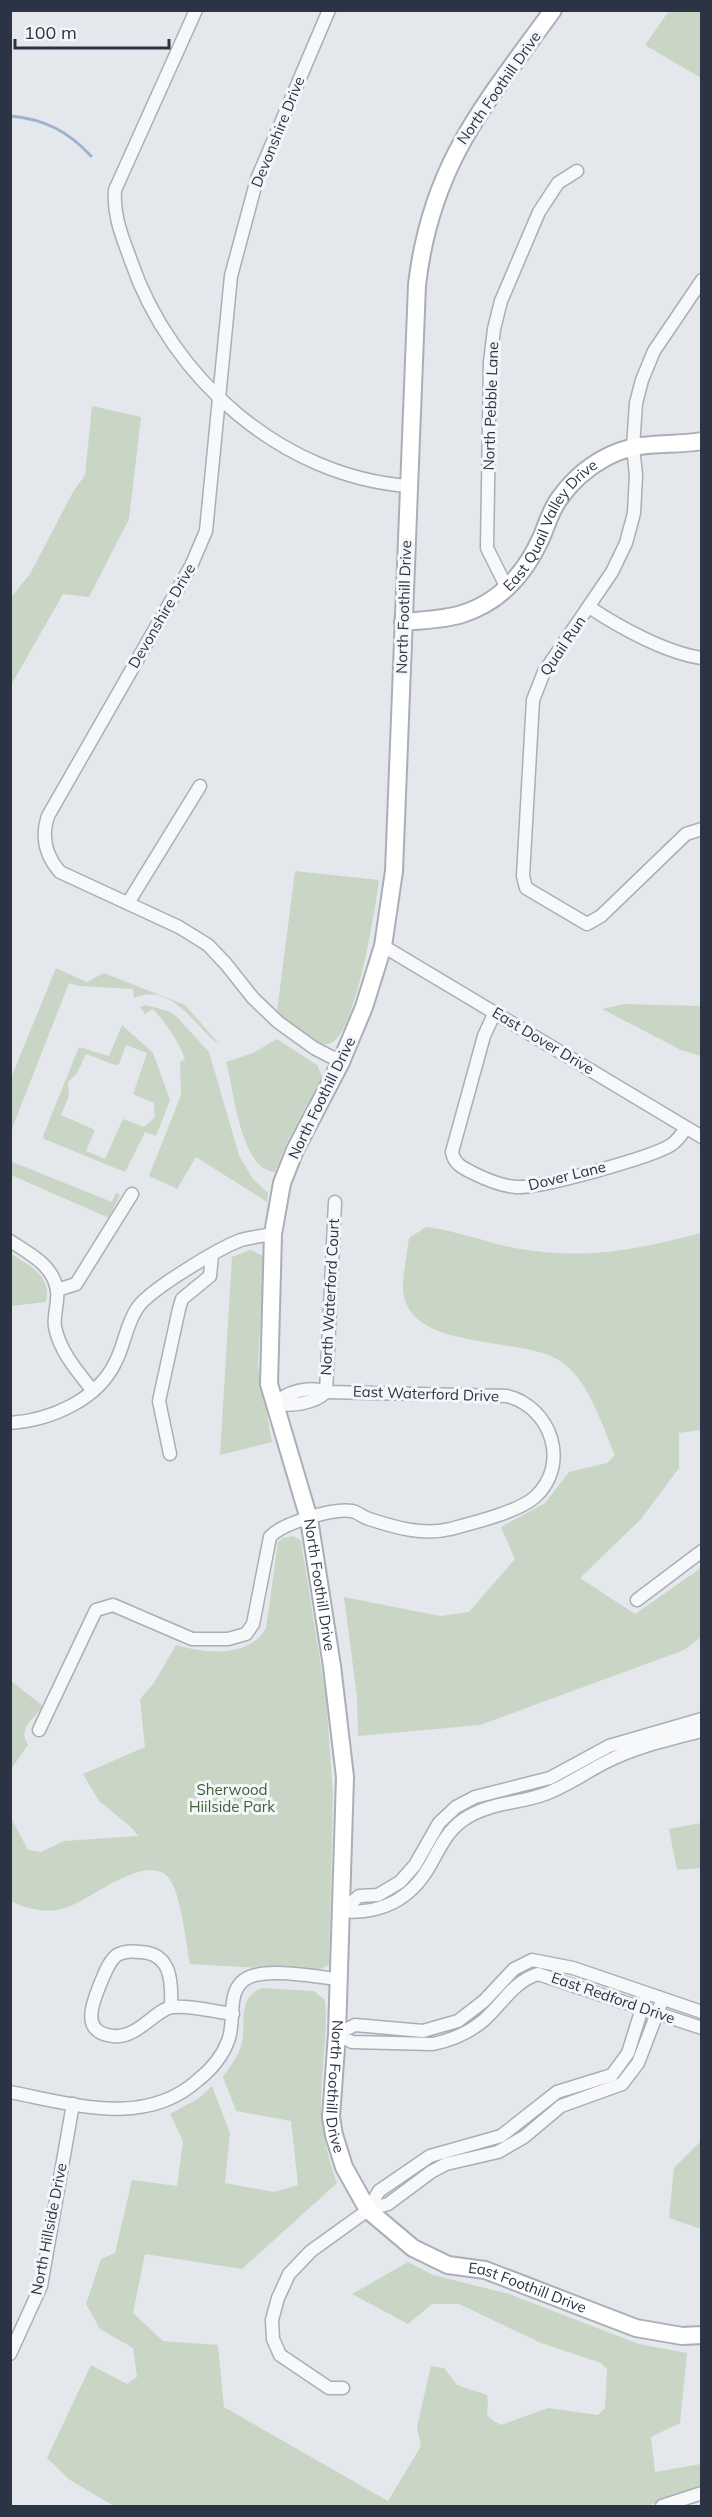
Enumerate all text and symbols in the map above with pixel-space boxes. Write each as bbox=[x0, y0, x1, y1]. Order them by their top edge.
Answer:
scale bar bbox=[15, 12, 170, 50]
text: 100 m bbox=[24, 21, 77, 44]
street label: North Foothill Drive bbox=[452, 28, 545, 148]
street label: Devonshire Drive bbox=[247, 74, 308, 190]
street label: North Pebble Lane bbox=[479, 341, 502, 471]
street label: East Quail Valley Drive bbox=[499, 455, 601, 595]
street label: North Foothill Drive bbox=[392, 540, 415, 674]
street label: Devonshire Drive bbox=[124, 560, 199, 672]
street label: Quail Run bbox=[536, 612, 590, 679]
street label: East Dover Drive bbox=[489, 1003, 598, 1078]
street label: North Foothill Drive bbox=[284, 1034, 359, 1162]
street label: Dover Lane bbox=[526, 1157, 608, 1194]
street label: North Waterford Court bbox=[316, 1218, 343, 1376]
street label: East Waterford Drive bbox=[353, 1381, 499, 1406]
street label: North Foothill Drive bbox=[300, 1517, 340, 1652]
park label: Sherwood Hiilside Park bbox=[189, 1780, 275, 1816]
street label: East Redford Drive bbox=[549, 1967, 677, 2028]
street label: North Foothill Drive bbox=[322, 2020, 349, 2155]
street label: North Hillside Drive bbox=[26, 2161, 71, 2297]
street label: East Foothill Drive bbox=[467, 2258, 589, 2317]

